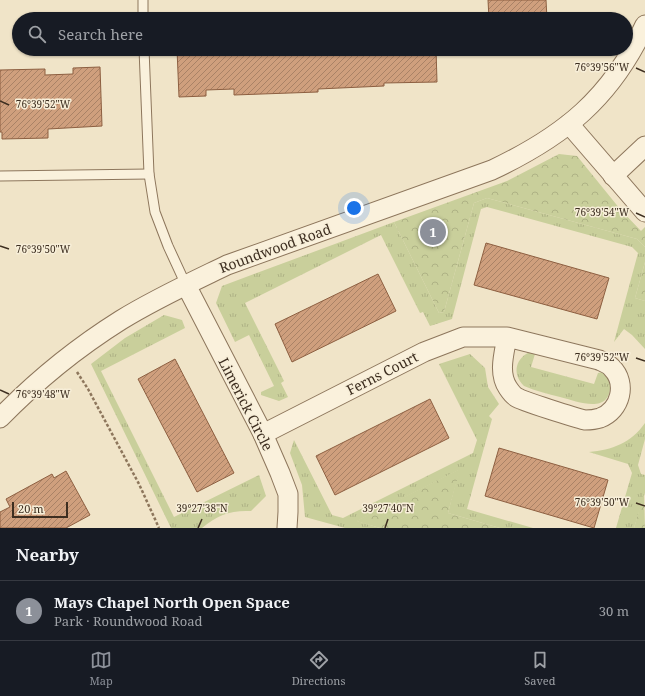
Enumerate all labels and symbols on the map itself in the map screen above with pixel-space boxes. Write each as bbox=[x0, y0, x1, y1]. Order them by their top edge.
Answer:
text: 76°39'56"W bbox=[575, 60, 630, 74]
text: 76°39'52"W bbox=[16, 97, 71, 111]
your location bbox=[344, 198, 364, 218]
text: 76°39'54"W bbox=[575, 205, 630, 219]
pin: 1 bbox=[420, 217, 446, 247]
street label: Roundwood Road bbox=[216, 219, 334, 277]
text: 76°39'50"W bbox=[16, 242, 71, 256]
street label: Ferns Court bbox=[343, 347, 421, 399]
text: 76°39'52"W bbox=[575, 350, 630, 364]
street label: Limerick Circle bbox=[214, 354, 278, 454]
text: 76°39'48"W bbox=[16, 387, 71, 401]
text: 76°39'50"W bbox=[575, 495, 630, 509]
scale bar bbox=[12, 500, 68, 519]
text: 39°27'38"N bbox=[176, 501, 228, 515]
text: 39°27'40"N bbox=[362, 501, 414, 515]

